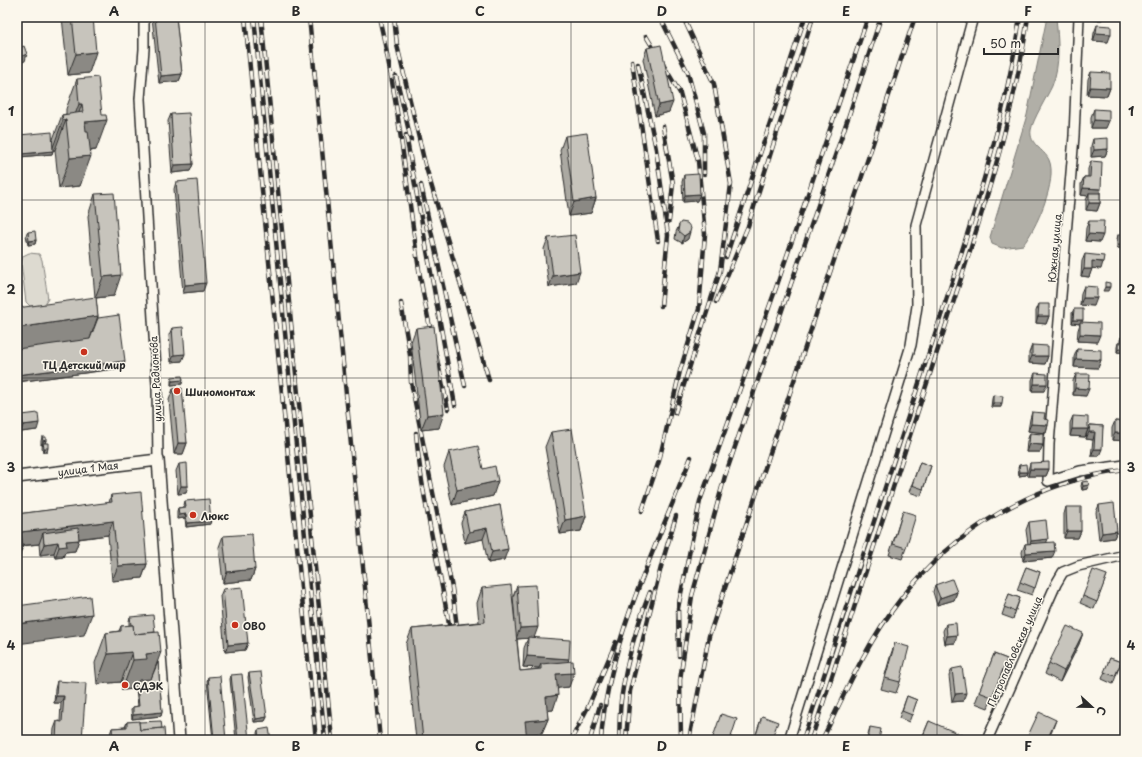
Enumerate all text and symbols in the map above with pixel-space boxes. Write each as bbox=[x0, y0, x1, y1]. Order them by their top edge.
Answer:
text: A bbox=[109, 1, 119, 20]
text: B bbox=[292, 1, 301, 20]
text: C bbox=[475, 1, 485, 20]
text: D bbox=[657, 1, 667, 20]
text: E bbox=[842, 1, 850, 20]
text: F bbox=[1024, 1, 1032, 20]
scale bar bbox=[984, 30, 1058, 56]
text: 50 m bbox=[990, 34, 1021, 52]
text: 1 bbox=[8, 101, 14, 120]
text: 1 bbox=[1128, 101, 1134, 120]
street label: Южная улица bbox=[1044, 212, 1065, 283]
text: 2 bbox=[6, 279, 16, 298]
text: 2 bbox=[1126, 279, 1136, 298]
street label: улица Радионова bbox=[145, 335, 165, 422]
marker: ТЦ Детский мир bbox=[79, 347, 89, 357]
place label: ТЦ Детский мир bbox=[43, 357, 125, 372]
place label: Шиномонтаж bbox=[185, 384, 255, 399]
marker: Шиномонтаж bbox=[172, 386, 182, 396]
text: 3 bbox=[7, 457, 16, 476]
street label: улица 1 Мая bbox=[57, 457, 119, 479]
text: 3 bbox=[1127, 457, 1136, 476]
place label: Люкс bbox=[201, 508, 229, 523]
marker: Люкс bbox=[188, 510, 198, 520]
street label: Петропавловская улица bbox=[983, 593, 1045, 709]
place label: OBO bbox=[243, 618, 266, 633]
marker: OBO bbox=[230, 620, 240, 630]
text: 4 bbox=[7, 635, 16, 654]
text: 4 bbox=[1127, 635, 1136, 654]
place label: СДЭК bbox=[133, 678, 164, 693]
marker: СДЭК bbox=[120, 680, 130, 690]
north arrow bbox=[1072, 687, 1112, 727]
text: С bbox=[1092, 704, 1111, 718]
text: A bbox=[109, 736, 119, 755]
text: B bbox=[292, 736, 301, 755]
text: C bbox=[475, 736, 485, 755]
text: D bbox=[657, 736, 667, 755]
text: E bbox=[842, 736, 850, 755]
text: F bbox=[1024, 736, 1032, 755]

